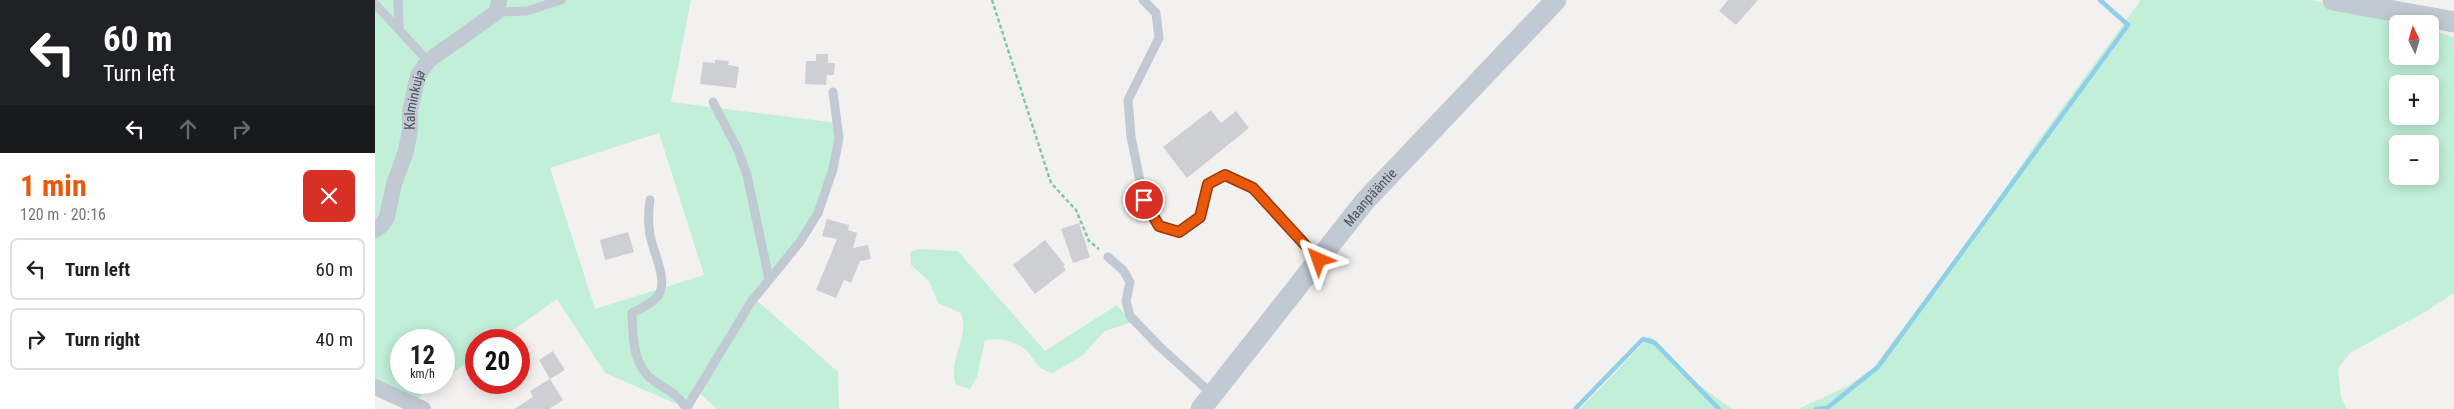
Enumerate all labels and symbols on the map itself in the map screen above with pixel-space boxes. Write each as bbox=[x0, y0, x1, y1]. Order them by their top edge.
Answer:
north arrow bbox=[2389, 15, 2439, 65]
street label: Kalminkuja bbox=[402, 66, 428, 130]
street label: Maanpääntie bbox=[1340, 165, 1400, 229]
pin bbox=[1123, 179, 1165, 221]
position arrow bbox=[1292, 233, 1344, 285]
speed limit sign: 20 bbox=[465, 329, 530, 394]

